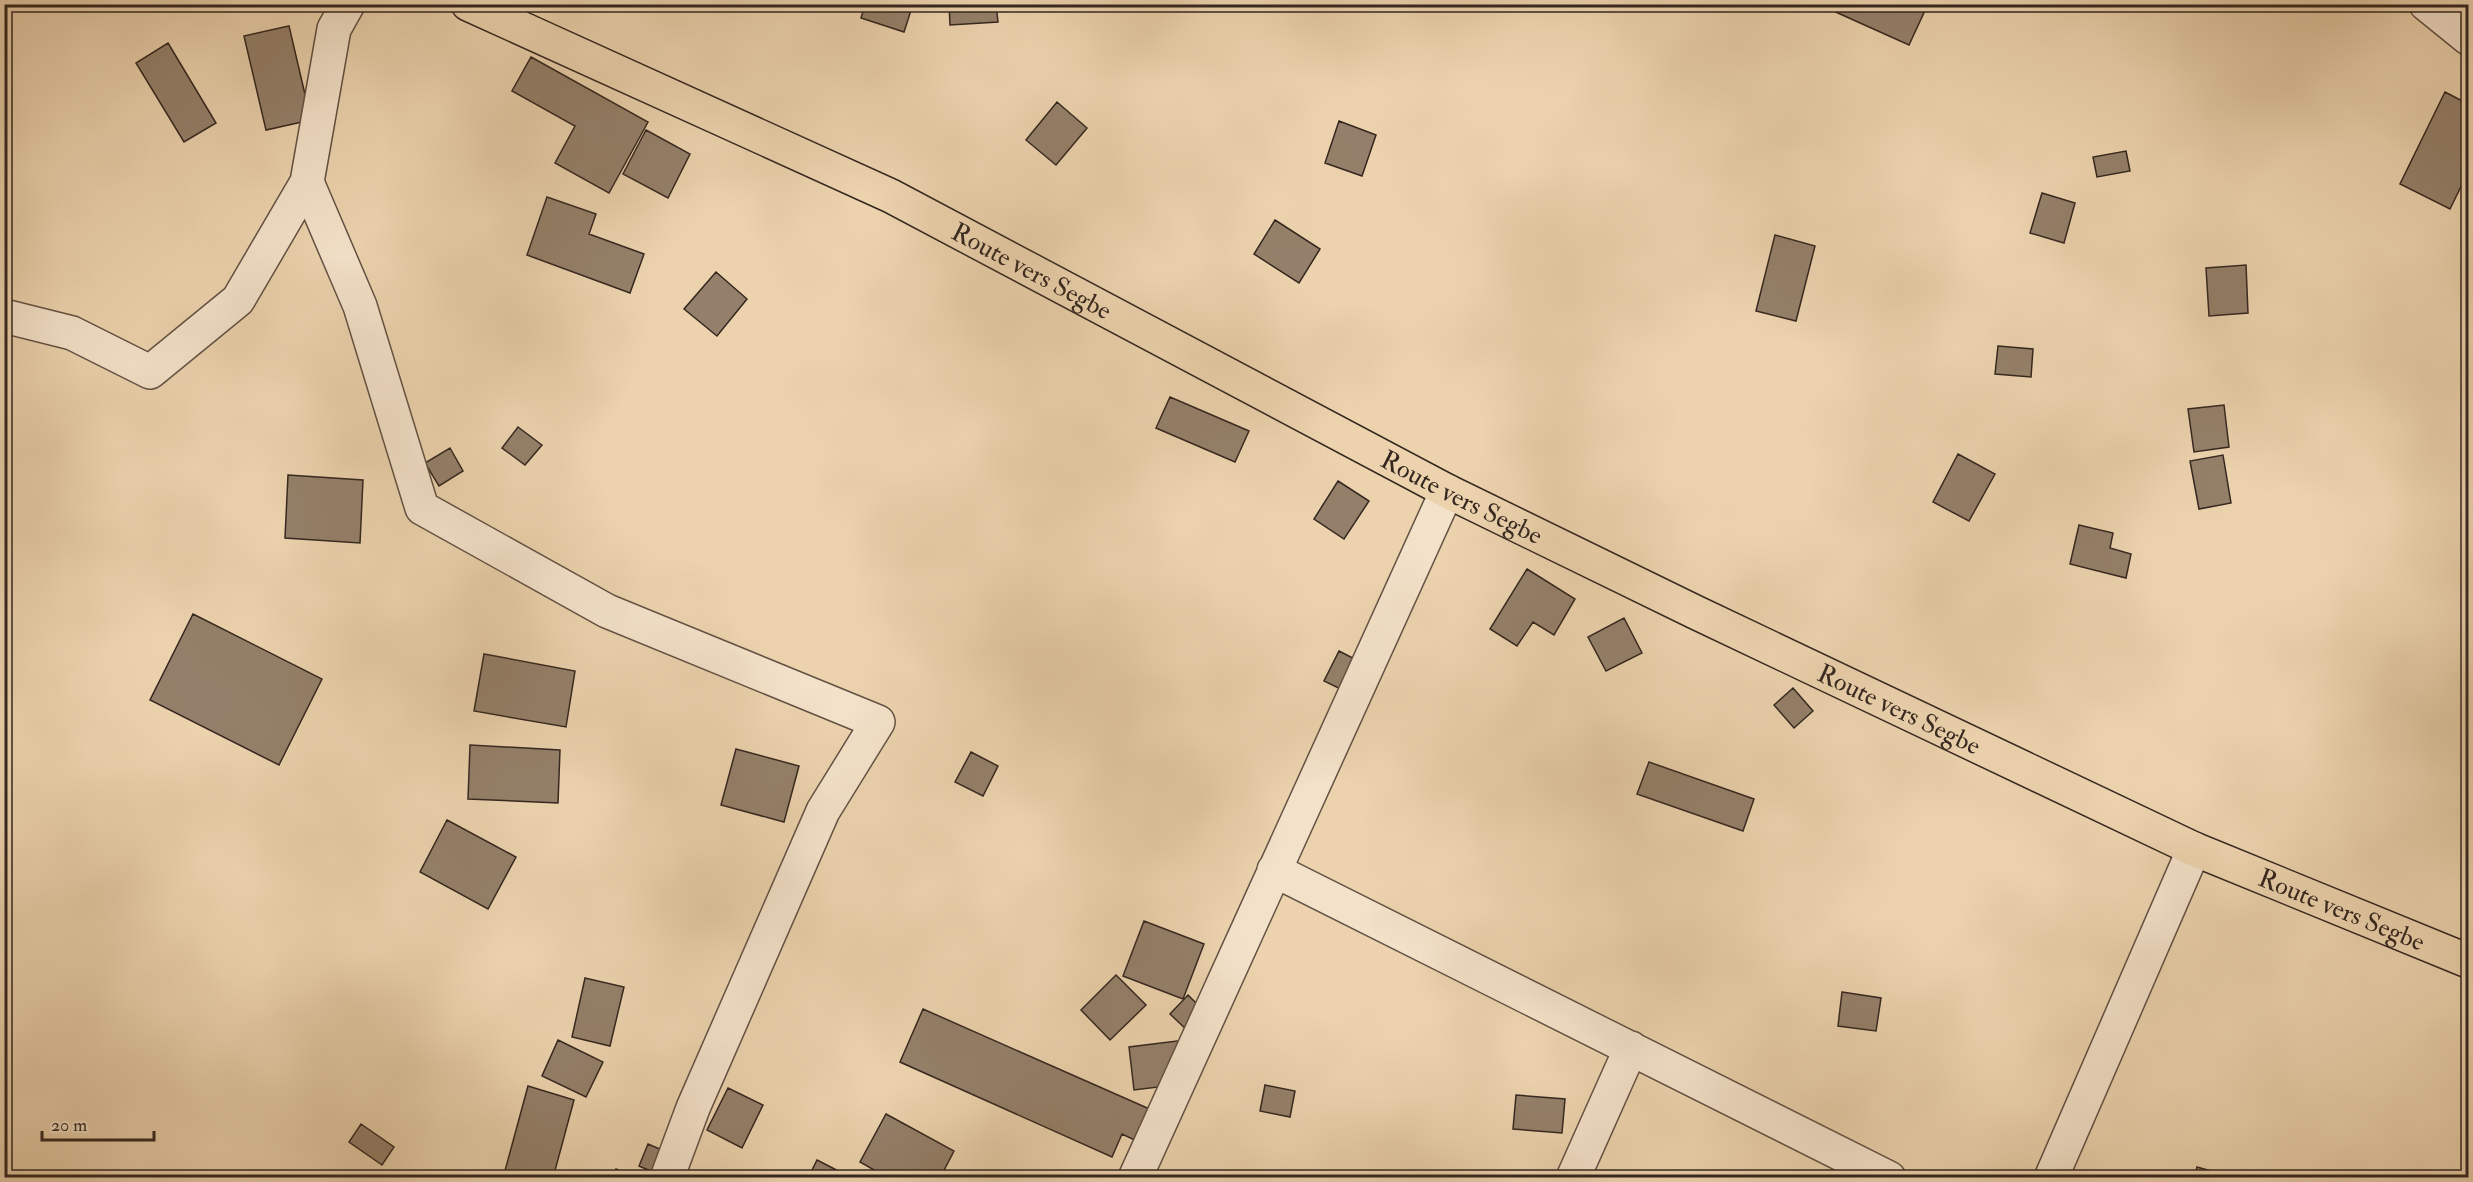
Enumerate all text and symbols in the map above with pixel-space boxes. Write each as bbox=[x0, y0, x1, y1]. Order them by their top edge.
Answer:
street label: Route vers Segbe bbox=[946, 216, 1117, 327]
street label: Route vers Segbe bbox=[1375, 444, 1548, 552]
street label: Route vers Segbe bbox=[1812, 658, 1986, 762]
street label: Route vers Segbe bbox=[2254, 862, 2429, 959]
scale bar bbox=[42, 1104, 154, 1142]
text: 20 m bbox=[51, 1114, 87, 1137]

